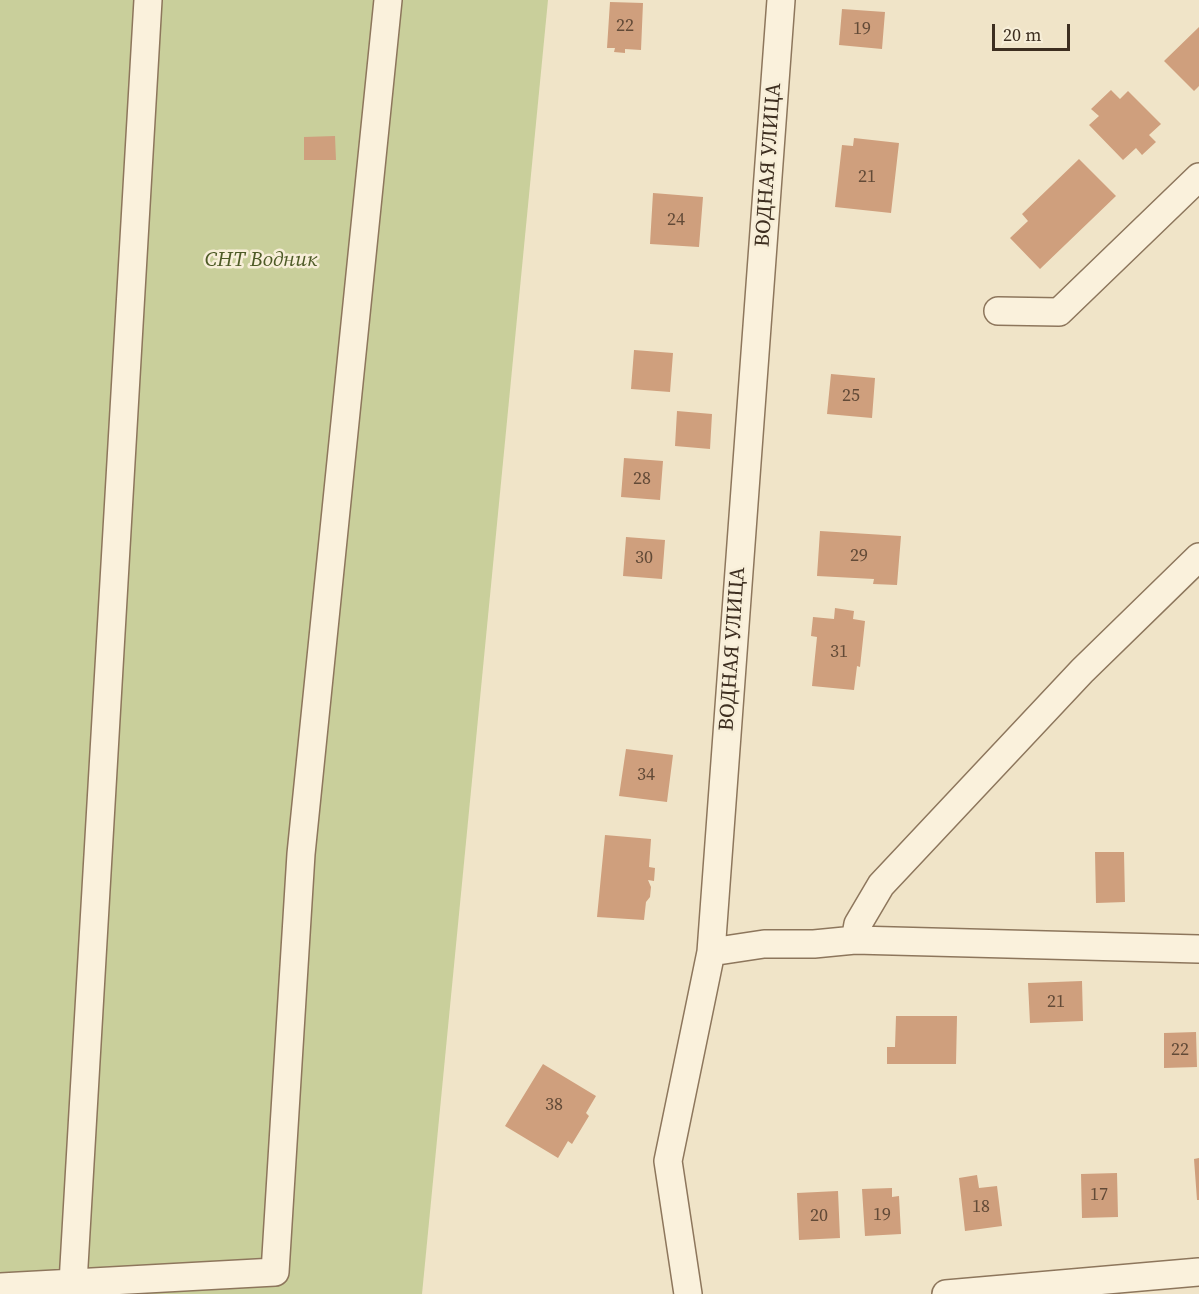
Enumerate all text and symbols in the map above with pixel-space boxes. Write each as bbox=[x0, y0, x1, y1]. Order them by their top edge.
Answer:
scale bar bbox=[995, 12, 1073, 50]
house number: 22 bbox=[616, 15, 634, 37]
house number: 19 bbox=[853, 18, 871, 40]
text: 20 m bbox=[1003, 22, 1041, 47]
street label: ВОДНАЯ УЛИЦА bbox=[751, 82, 787, 248]
house number: 21 bbox=[858, 166, 876, 188]
house number: 24 bbox=[667, 209, 685, 231]
park label: СНТ Водник bbox=[205, 248, 317, 274]
house number: 25 bbox=[842, 385, 860, 407]
house number: 28 bbox=[633, 468, 651, 490]
house number: 29 bbox=[850, 545, 868, 567]
house number: 30 bbox=[635, 547, 653, 569]
street label: ВОДНАЯ УЛИЦА bbox=[715, 566, 751, 732]
house number: 31 bbox=[830, 641, 848, 663]
house number: 34 bbox=[637, 764, 655, 786]
house number: 21 bbox=[1047, 991, 1065, 1013]
house number: 22 bbox=[1171, 1039, 1189, 1061]
house number: 38 bbox=[545, 1094, 563, 1116]
house number: 17 bbox=[1090, 1184, 1108, 1206]
house number: 18 bbox=[972, 1196, 990, 1218]
house number: 19 bbox=[873, 1204, 891, 1226]
house number: 20 bbox=[810, 1205, 828, 1227]

